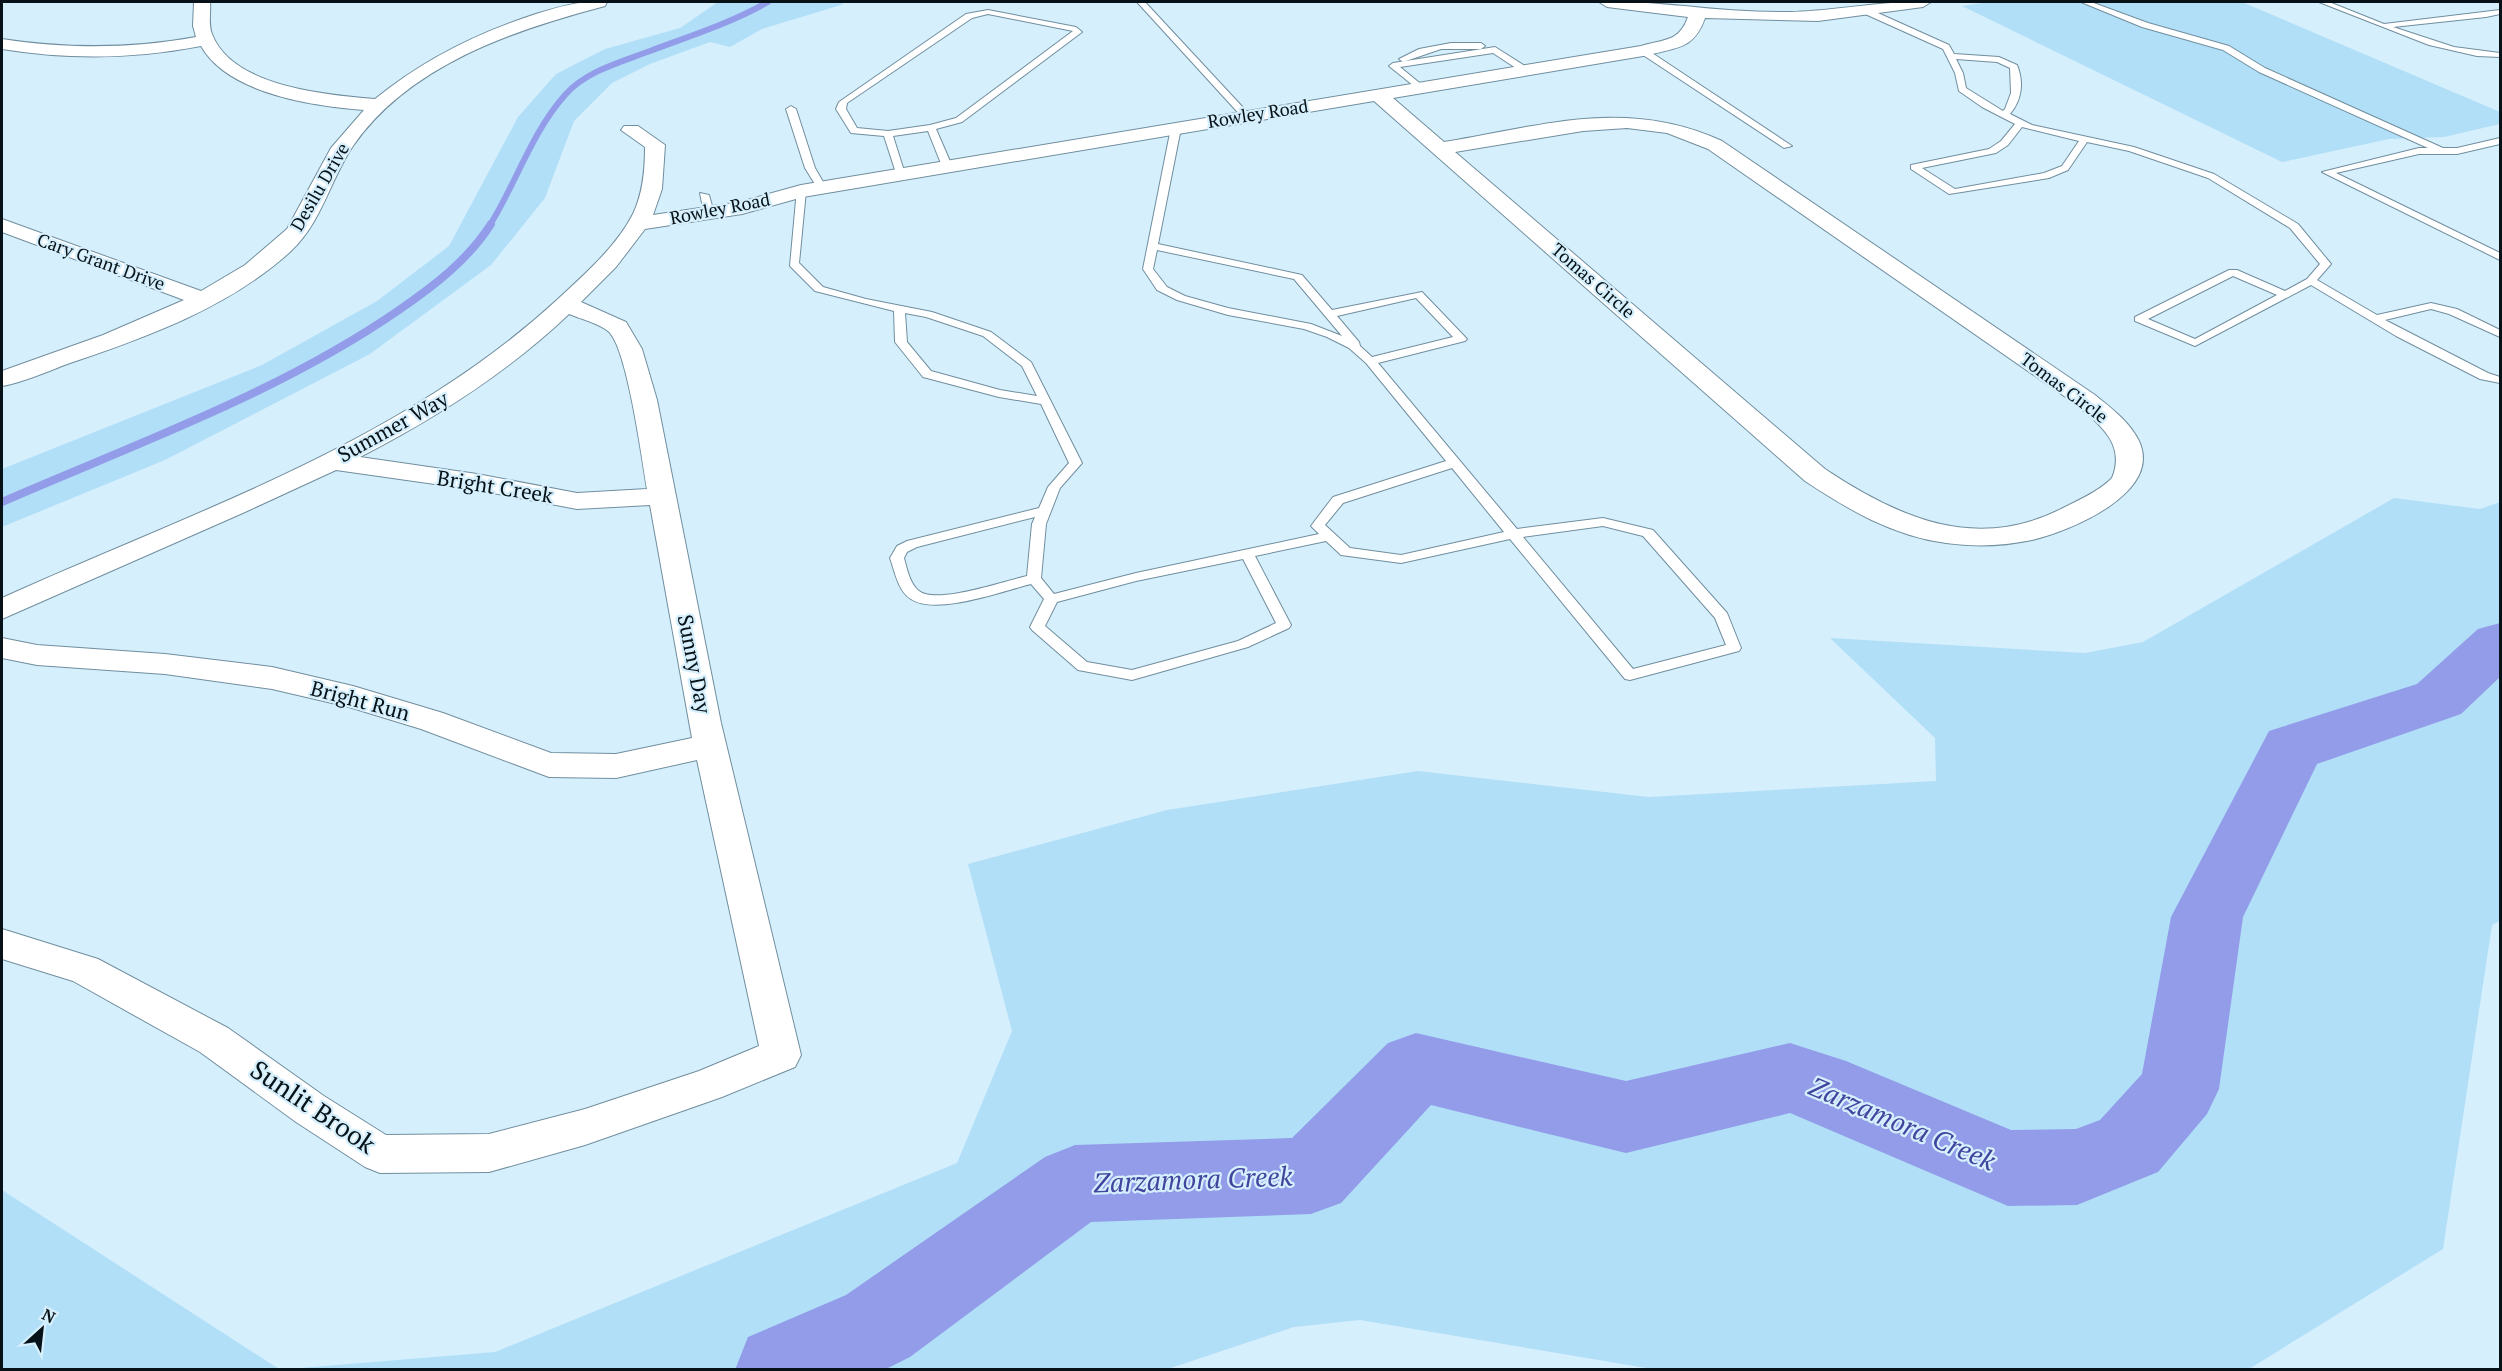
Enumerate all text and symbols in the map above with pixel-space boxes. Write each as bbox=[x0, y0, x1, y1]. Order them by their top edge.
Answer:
street label: Rowley Road bbox=[1206, 93, 1310, 133]
street label: Desilu Drive bbox=[284, 138, 354, 235]
street label: Rowley Road bbox=[668, 187, 772, 230]
street label: Cary Grant Drive bbox=[34, 227, 169, 295]
street label: Tomas Circle bbox=[1547, 237, 1641, 323]
street label: Tomas Circle bbox=[2016, 346, 2113, 428]
street label: Summer Way bbox=[332, 384, 453, 468]
street label: Bright Creek bbox=[435, 463, 555, 509]
street label: Sunny Day bbox=[672, 612, 718, 716]
street label: Bright Run bbox=[308, 673, 413, 727]
street label: Sunlit Brook bbox=[244, 1052, 383, 1161]
water label: Zarzamora Creek bbox=[1804, 1068, 2002, 1179]
water label: Zarzamora Creek bbox=[1093, 1158, 1294, 1200]
north arrow bbox=[12, 1299, 72, 1359]
text: N bbox=[38, 1303, 59, 1328]

